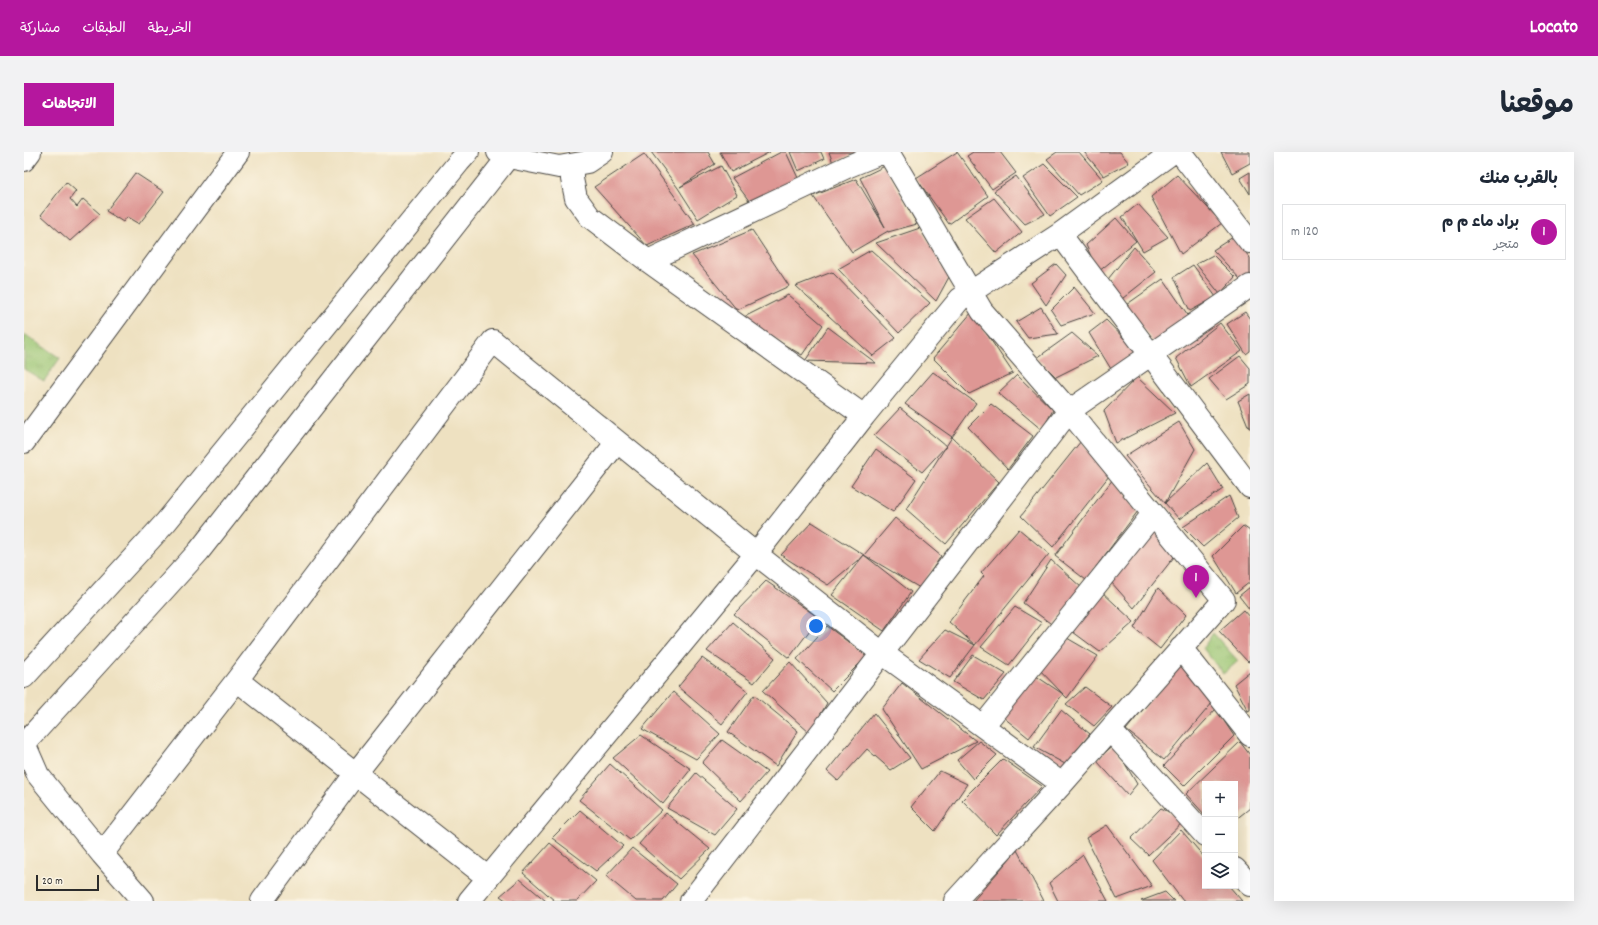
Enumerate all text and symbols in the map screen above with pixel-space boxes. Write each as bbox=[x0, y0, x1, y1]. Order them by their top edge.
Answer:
text: Locato bbox=[1530, 15, 1578, 42]
text: مشاركة bbox=[20, 19, 60, 39]
text: الطبقات bbox=[82, 19, 126, 39]
text: الخريطة bbox=[148, 19, 191, 39]
button: الاتجاهات bbox=[24, 83, 114, 126]
text: موقعنا bbox=[1500, 87, 1574, 127]
text: بالقرب منك bbox=[1480, 168, 1558, 192]
text: براد ماء م م bbox=[1442, 212, 1519, 234]
text: 120 m bbox=[1291, 223, 1319, 242]
text: 1 bbox=[1543, 223, 1545, 242]
text: متجر bbox=[1494, 236, 1519, 255]
pin: 1 bbox=[1183, 565, 1209, 598]
your location bbox=[806, 616, 826, 636]
map controls bbox=[1202, 781, 1238, 889]
button: + bbox=[1202, 781, 1238, 817]
button: − bbox=[1202, 817, 1238, 853]
button: layers bbox=[1202, 853, 1238, 889]
scale bar bbox=[36, 873, 99, 892]
text: 20 m bbox=[42, 874, 63, 890]

